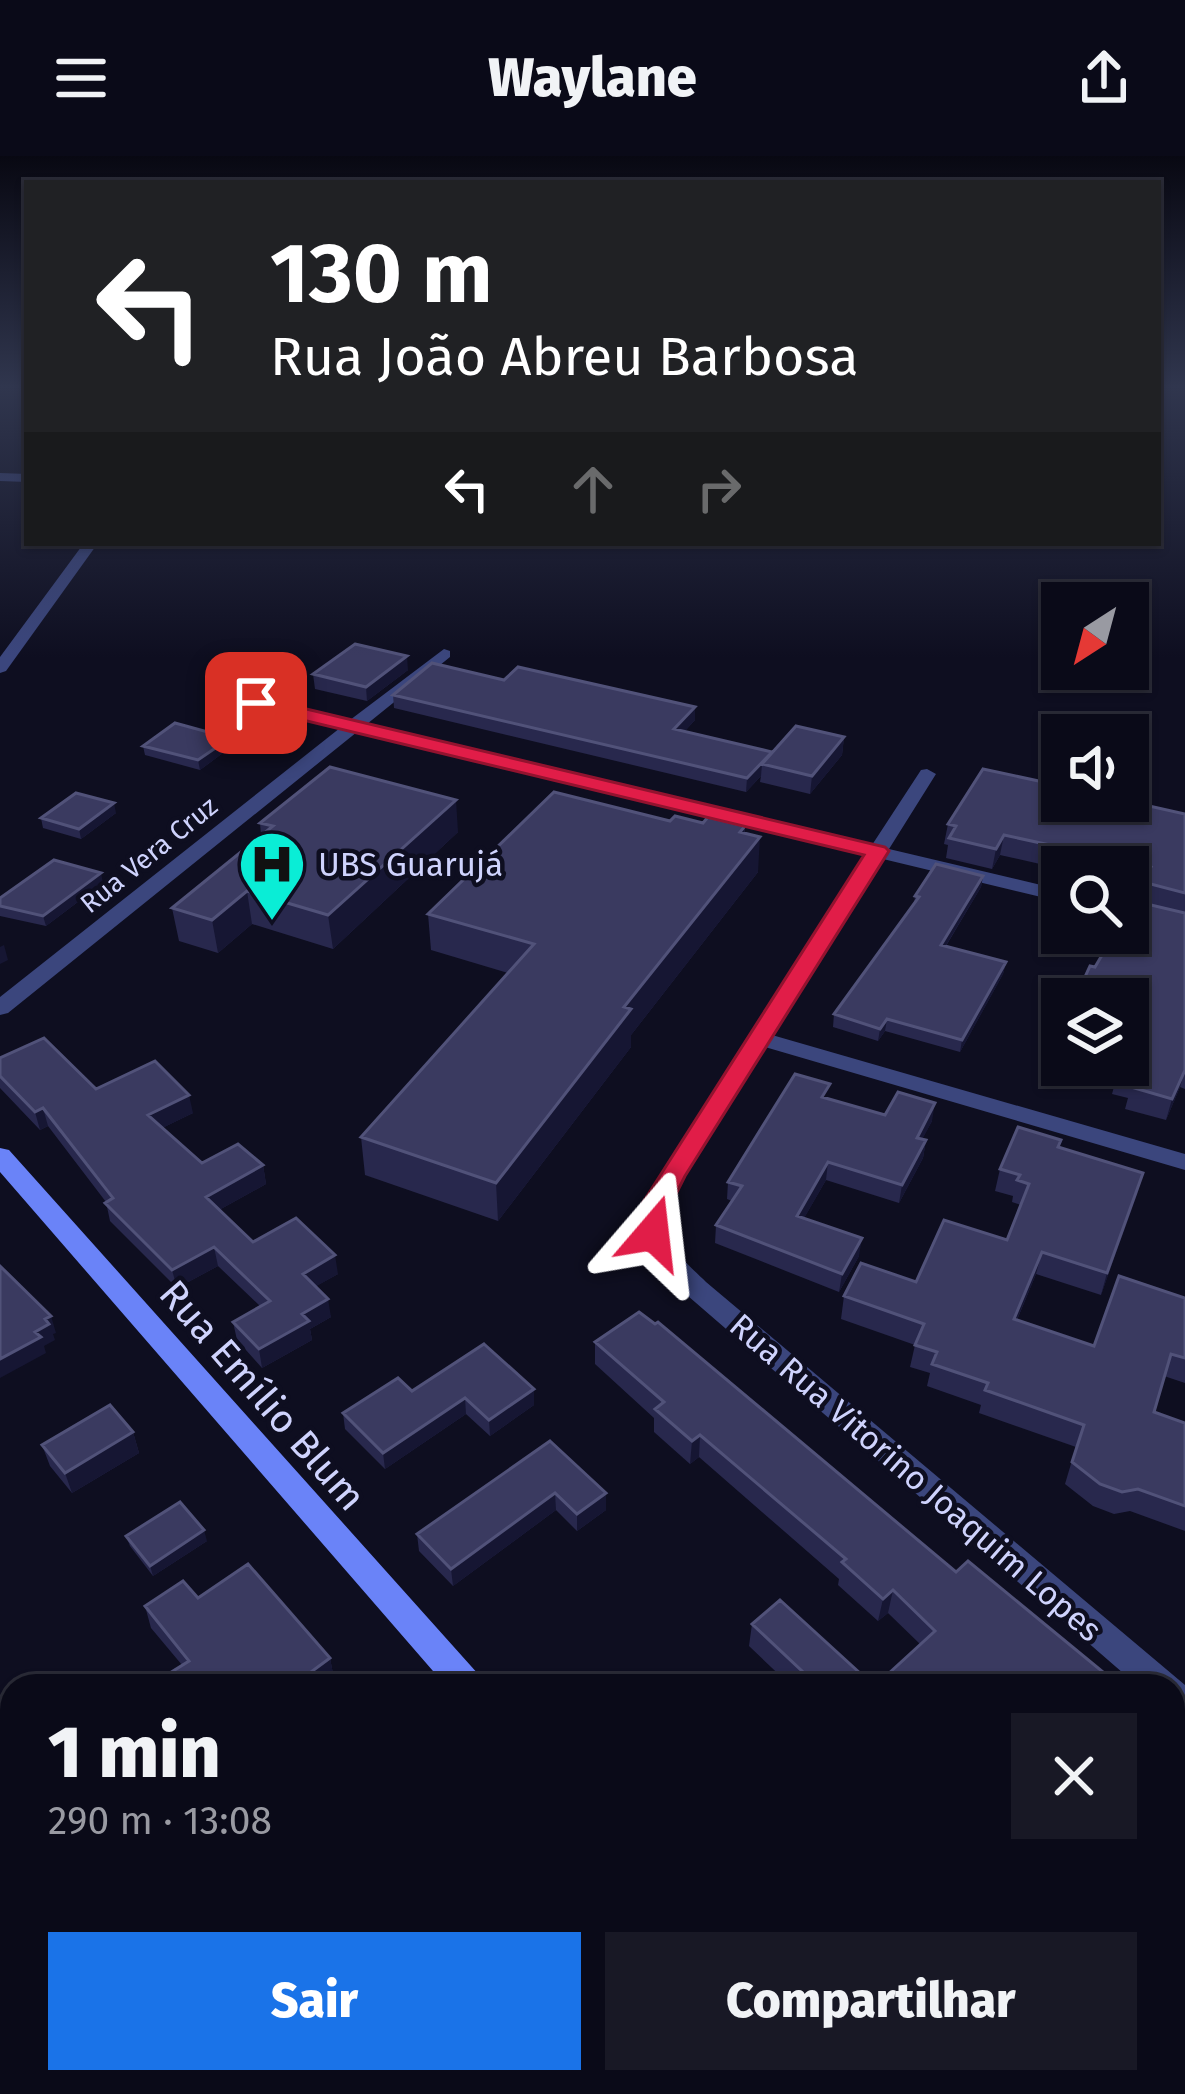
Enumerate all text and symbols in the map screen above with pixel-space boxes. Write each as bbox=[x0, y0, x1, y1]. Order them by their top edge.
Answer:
icon: menu bbox=[48, 45, 114, 111]
icon: share bbox=[1071, 45, 1137, 111]
text: Waylane bbox=[488, 46, 697, 110]
text: 130 m bbox=[270, 223, 493, 324]
icon: left bbox=[72, 228, 228, 384]
text: Rua João Abreu Barbosa bbox=[270, 325, 859, 389]
icon: left bbox=[434, 456, 500, 522]
icon: ahead bbox=[560, 456, 626, 522]
icon: right bbox=[686, 456, 752, 522]
north arrow bbox=[1041, 582, 1149, 690]
map controls bbox=[1041, 582, 1149, 1086]
pin bbox=[205, 652, 307, 754]
icon: arrive bbox=[223, 670, 289, 736]
button: sound bbox=[1041, 714, 1149, 822]
street label: Rua Vera Cruz bbox=[74, 790, 224, 920]
hospital icon: UBS Guarujá bbox=[237, 829, 307, 923]
place label: UBS Guarujá bbox=[318, 845, 503, 885]
button: search bbox=[1041, 846, 1149, 954]
button: layers bbox=[1041, 978, 1149, 1086]
position arrow bbox=[590, 1170, 716, 1296]
street label: Rua Emílio Blum bbox=[150, 1271, 375, 1520]
street label: Rua Rua Vitorino Joaquim Lopes bbox=[721, 1305, 1109, 1650]
text: 1 min bbox=[48, 1710, 221, 1796]
button: close bbox=[1011, 1713, 1137, 1839]
text: 290 m · 13:08 bbox=[48, 1798, 272, 1844]
button: Sair bbox=[48, 1932, 581, 2070]
button: Compartilhar bbox=[605, 1932, 1137, 2070]

